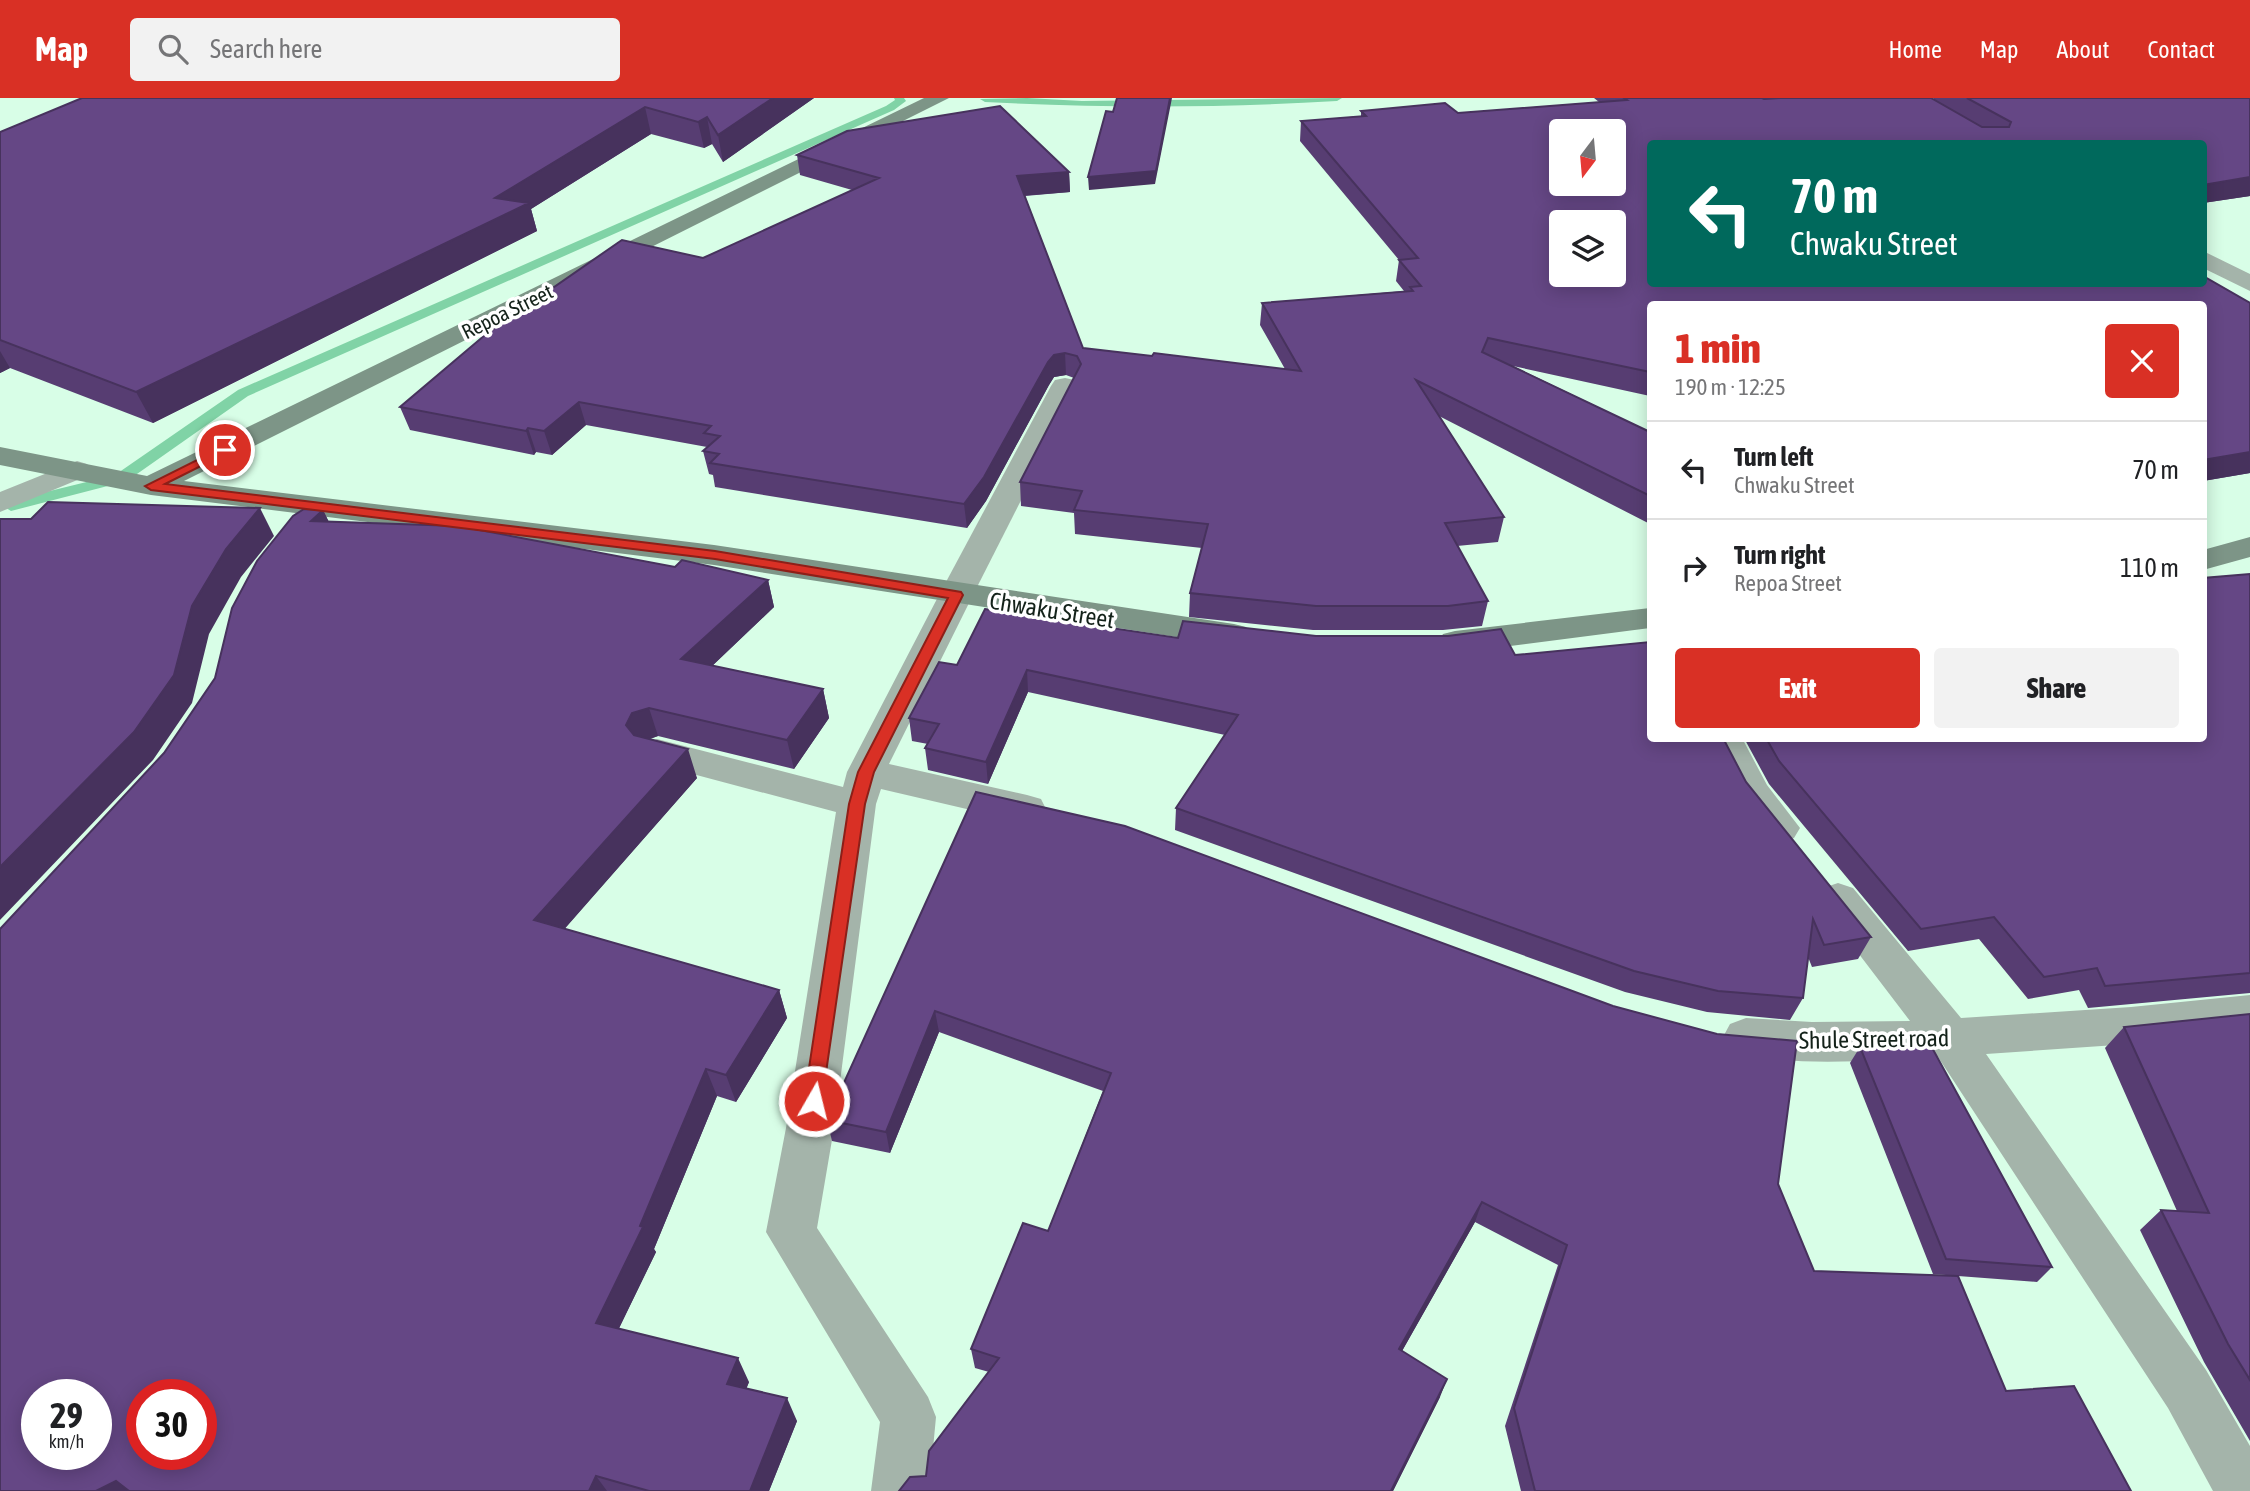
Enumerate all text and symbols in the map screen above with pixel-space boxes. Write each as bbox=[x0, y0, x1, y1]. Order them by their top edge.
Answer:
search box bbox=[130, 18, 620, 81]
text: Map bbox=[35, 30, 88, 68]
icon: search bbox=[154, 30, 192, 68]
text: Search here bbox=[210, 34, 322, 64]
text: Home bbox=[1888, 36, 1942, 63]
text: Map bbox=[1980, 36, 2018, 63]
text: About bbox=[2056, 36, 2109, 63]
text: Contact bbox=[2147, 36, 2215, 63]
north arrow bbox=[1549, 119, 1626, 196]
map controls bbox=[1549, 119, 1626, 287]
text: 70 m bbox=[1790, 167, 1878, 223]
icon: left bbox=[1675, 168, 1766, 259]
button: layers bbox=[1549, 210, 1626, 287]
text: Chwaku Street bbox=[1790, 225, 1958, 262]
street label: Repoa Street bbox=[457, 279, 557, 343]
text: 1 min bbox=[1675, 324, 1761, 372]
button: close bbox=[2105, 324, 2179, 398]
text: 190 m · 12:25 bbox=[1675, 374, 1786, 400]
pin bbox=[195, 420, 255, 480]
icon: arrive bbox=[206, 431, 244, 469]
text: Turn left bbox=[1734, 442, 1814, 472]
icon: left bbox=[1675, 451, 1713, 489]
text: 70 m bbox=[2132, 455, 2179, 485]
text: Chwaku Street bbox=[1734, 472, 1855, 498]
text: Turn right bbox=[1734, 540, 1825, 570]
icon: right bbox=[1675, 549, 1713, 587]
text: 110 m bbox=[2120, 553, 2179, 583]
text: Repoa Street bbox=[1734, 570, 1842, 596]
street label: Chwaku Street bbox=[988, 587, 1116, 633]
button: Exit bbox=[1675, 648, 1920, 728]
button: Share bbox=[1934, 648, 2179, 728]
street label: Shule Street road bbox=[1799, 1024, 1949, 1054]
position arrow bbox=[777, 1064, 851, 1138]
speed limit sign: 30 bbox=[126, 1379, 217, 1470]
text: 29 bbox=[50, 1395, 83, 1435]
text: km/h bbox=[49, 1431, 84, 1452]

